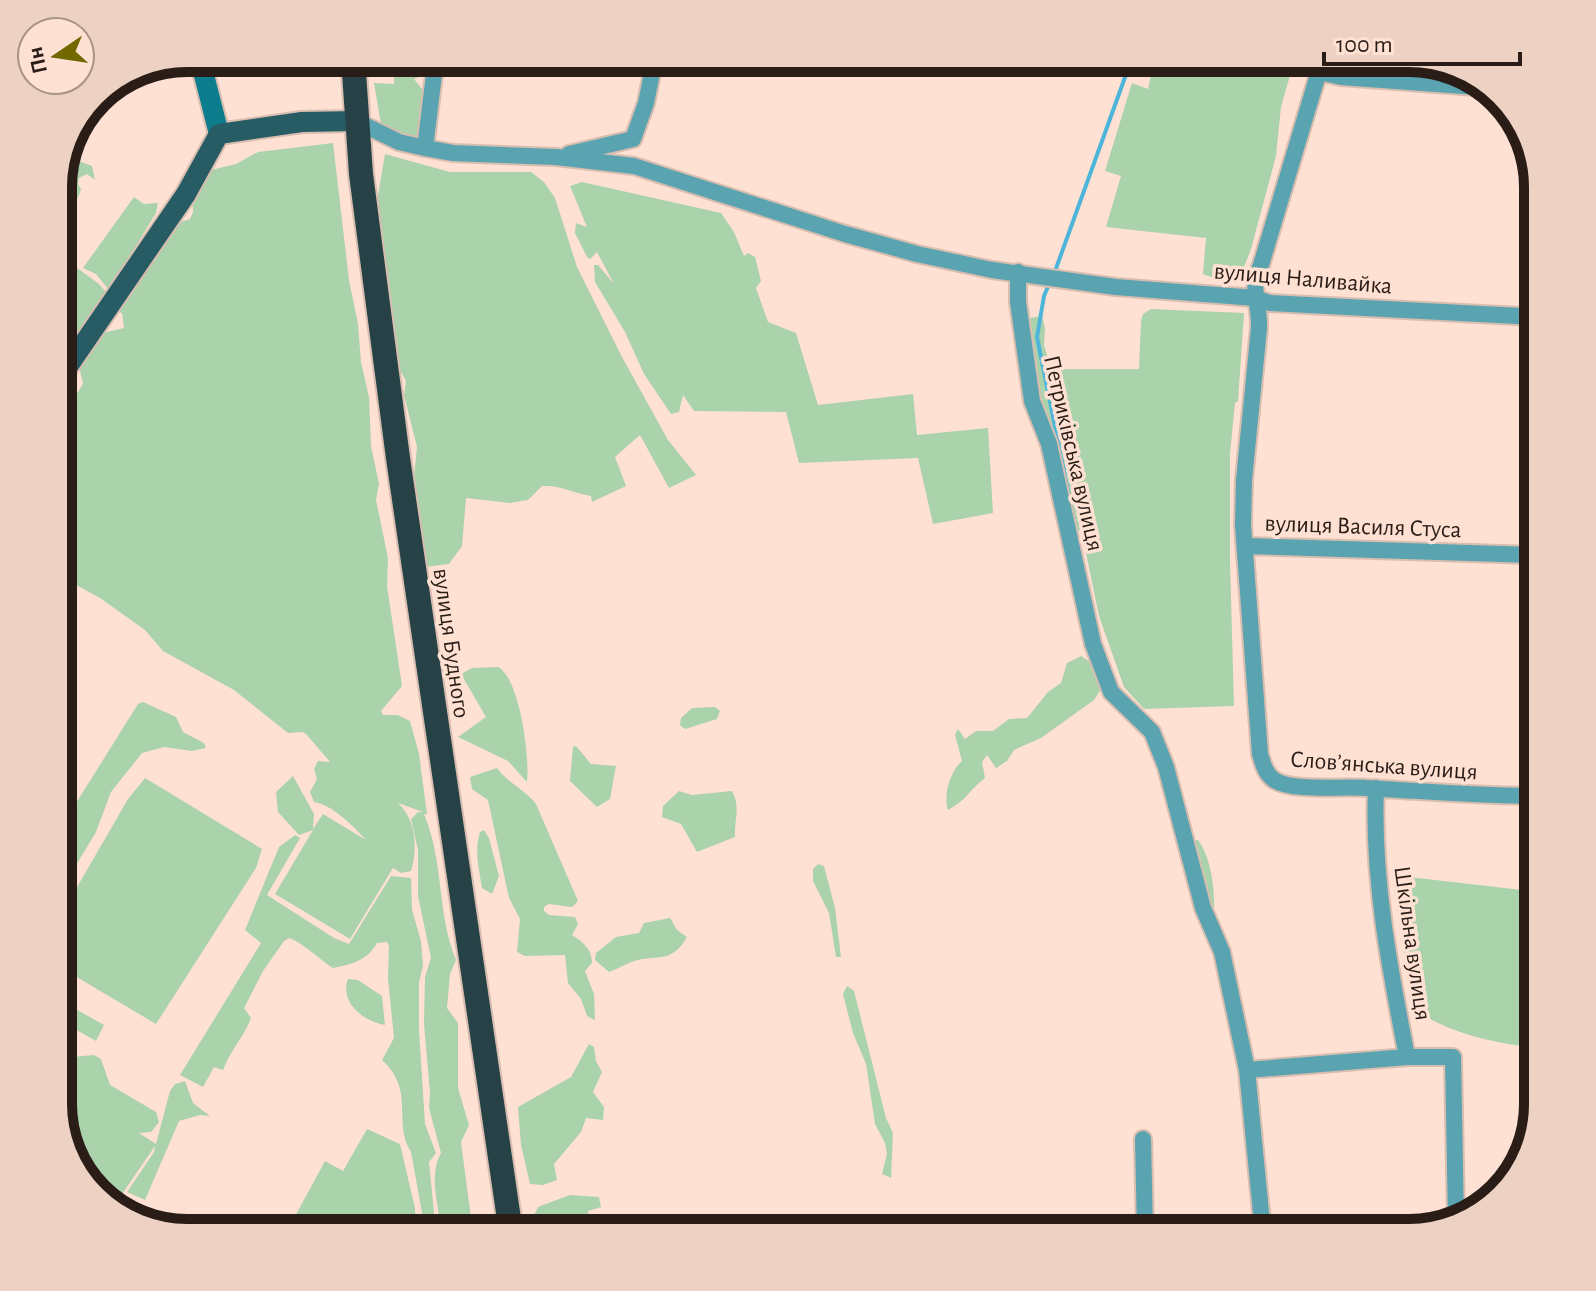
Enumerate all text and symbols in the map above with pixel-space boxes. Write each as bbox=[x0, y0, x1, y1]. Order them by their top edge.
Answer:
north arrow bbox=[16, 16, 96, 96]
scale bar bbox=[1324, 16, 1520, 66]
text: 100 m bbox=[1336, 33, 1393, 57]
text: Пн bbox=[24, 45, 51, 76]
street label: вулиця Наливайка bbox=[1213, 259, 1393, 299]
street label: Петриківська вулиця bbox=[1039, 353, 1107, 554]
street label: вулиця Василя Стуса bbox=[1264, 512, 1462, 542]
street label: вулиця Будного bbox=[429, 567, 473, 720]
street label: Словʼянська вулиця bbox=[1289, 747, 1478, 785]
street label: Шкільна вулиця bbox=[1389, 864, 1435, 1022]

